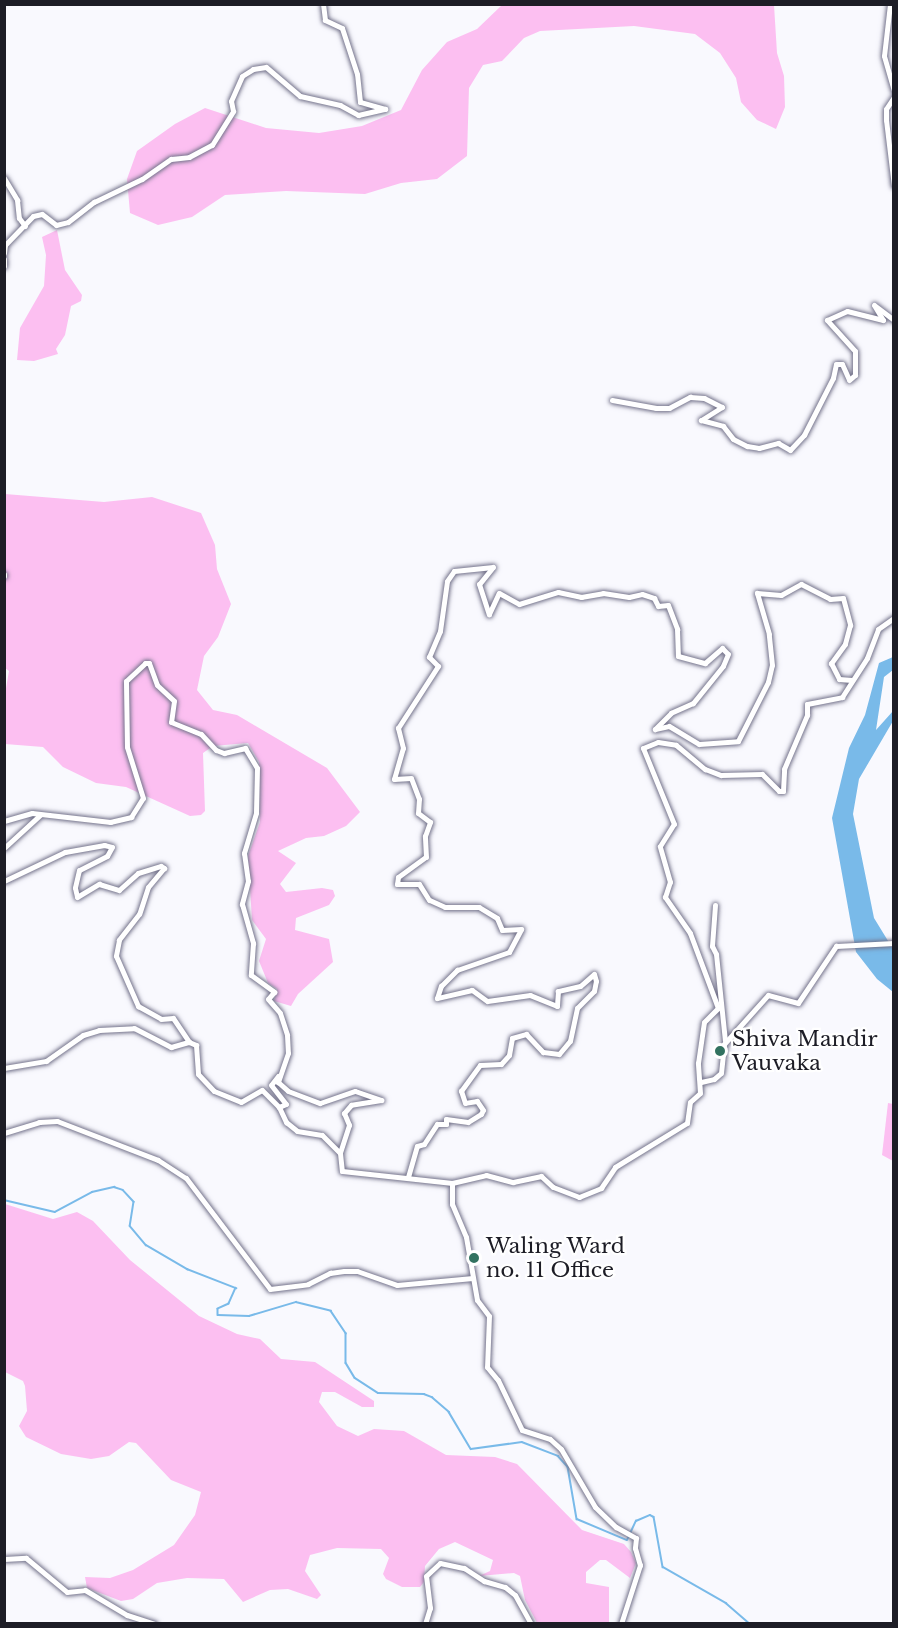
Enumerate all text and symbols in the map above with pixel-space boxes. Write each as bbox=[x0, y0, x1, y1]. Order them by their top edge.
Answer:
place label: Shiva Mandir Vauvaka bbox=[732, 1026, 878, 1076]
marker: Shiva Mandir Vauvaka bbox=[713, 1044, 727, 1058]
place label: Waling Ward no. 11 Office bbox=[486, 1233, 626, 1283]
marker: Waling Ward no. 11 Office bbox=[467, 1251, 481, 1265]

